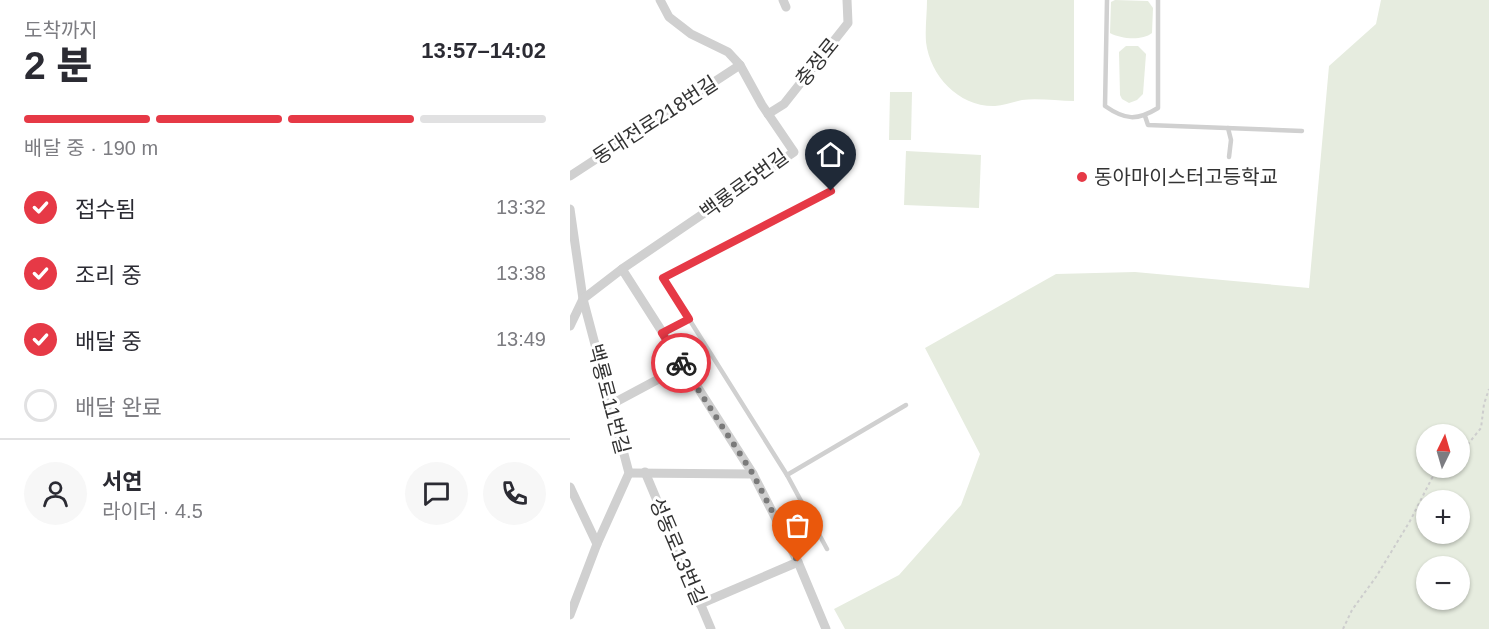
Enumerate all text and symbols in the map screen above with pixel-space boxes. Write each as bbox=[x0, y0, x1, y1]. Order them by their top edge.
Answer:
text: 도착까지 bbox=[24, 19, 98, 41]
street label: 충정로 bbox=[791, 34, 843, 90]
text: 13:57–14:02 bbox=[421, 38, 546, 63]
text: 2 분 bbox=[24, 44, 92, 87]
street label: 동대전로218번길 bbox=[589, 72, 721, 168]
pin bbox=[805, 129, 856, 191]
text: 배달 중 · 190 m bbox=[24, 137, 158, 159]
icon: home bbox=[814, 138, 847, 171]
street label: 백룡로5번길 bbox=[696, 145, 792, 223]
place label: 동아마이스터고등학교 bbox=[1094, 166, 1278, 188]
marker: 동아마이스터고등학교 bbox=[1075, 170, 1089, 184]
icon: check bbox=[24, 191, 57, 224]
text: 13:32 bbox=[496, 196, 546, 218]
text: 접수됨 bbox=[75, 197, 136, 222]
icon: check bbox=[24, 257, 57, 290]
text: 13:38 bbox=[496, 262, 546, 284]
text: 조리 중 bbox=[75, 263, 142, 288]
icon: check bbox=[24, 323, 57, 356]
text: 13:49 bbox=[496, 328, 546, 350]
text: 배달 중 bbox=[75, 329, 142, 354]
courier bbox=[651, 333, 711, 393]
street label: 백룡로11번길 bbox=[584, 342, 634, 456]
icon: bike bbox=[665, 347, 698, 380]
text: 배달 완료 bbox=[75, 395, 162, 420]
north arrow bbox=[1416, 424, 1470, 478]
map controls bbox=[1416, 424, 1470, 610]
button: person bbox=[24, 462, 87, 525]
button: chat bbox=[405, 462, 468, 525]
button: phone bbox=[483, 462, 546, 525]
text: 서연 bbox=[102, 469, 142, 494]
button: + bbox=[1416, 490, 1470, 544]
street label: 성동로13번길 bbox=[646, 494, 710, 608]
text: 라이더 · 4.5 bbox=[102, 500, 203, 522]
pin bbox=[772, 500, 823, 562]
icon: bag bbox=[781, 509, 814, 542]
button: − bbox=[1416, 556, 1470, 610]

